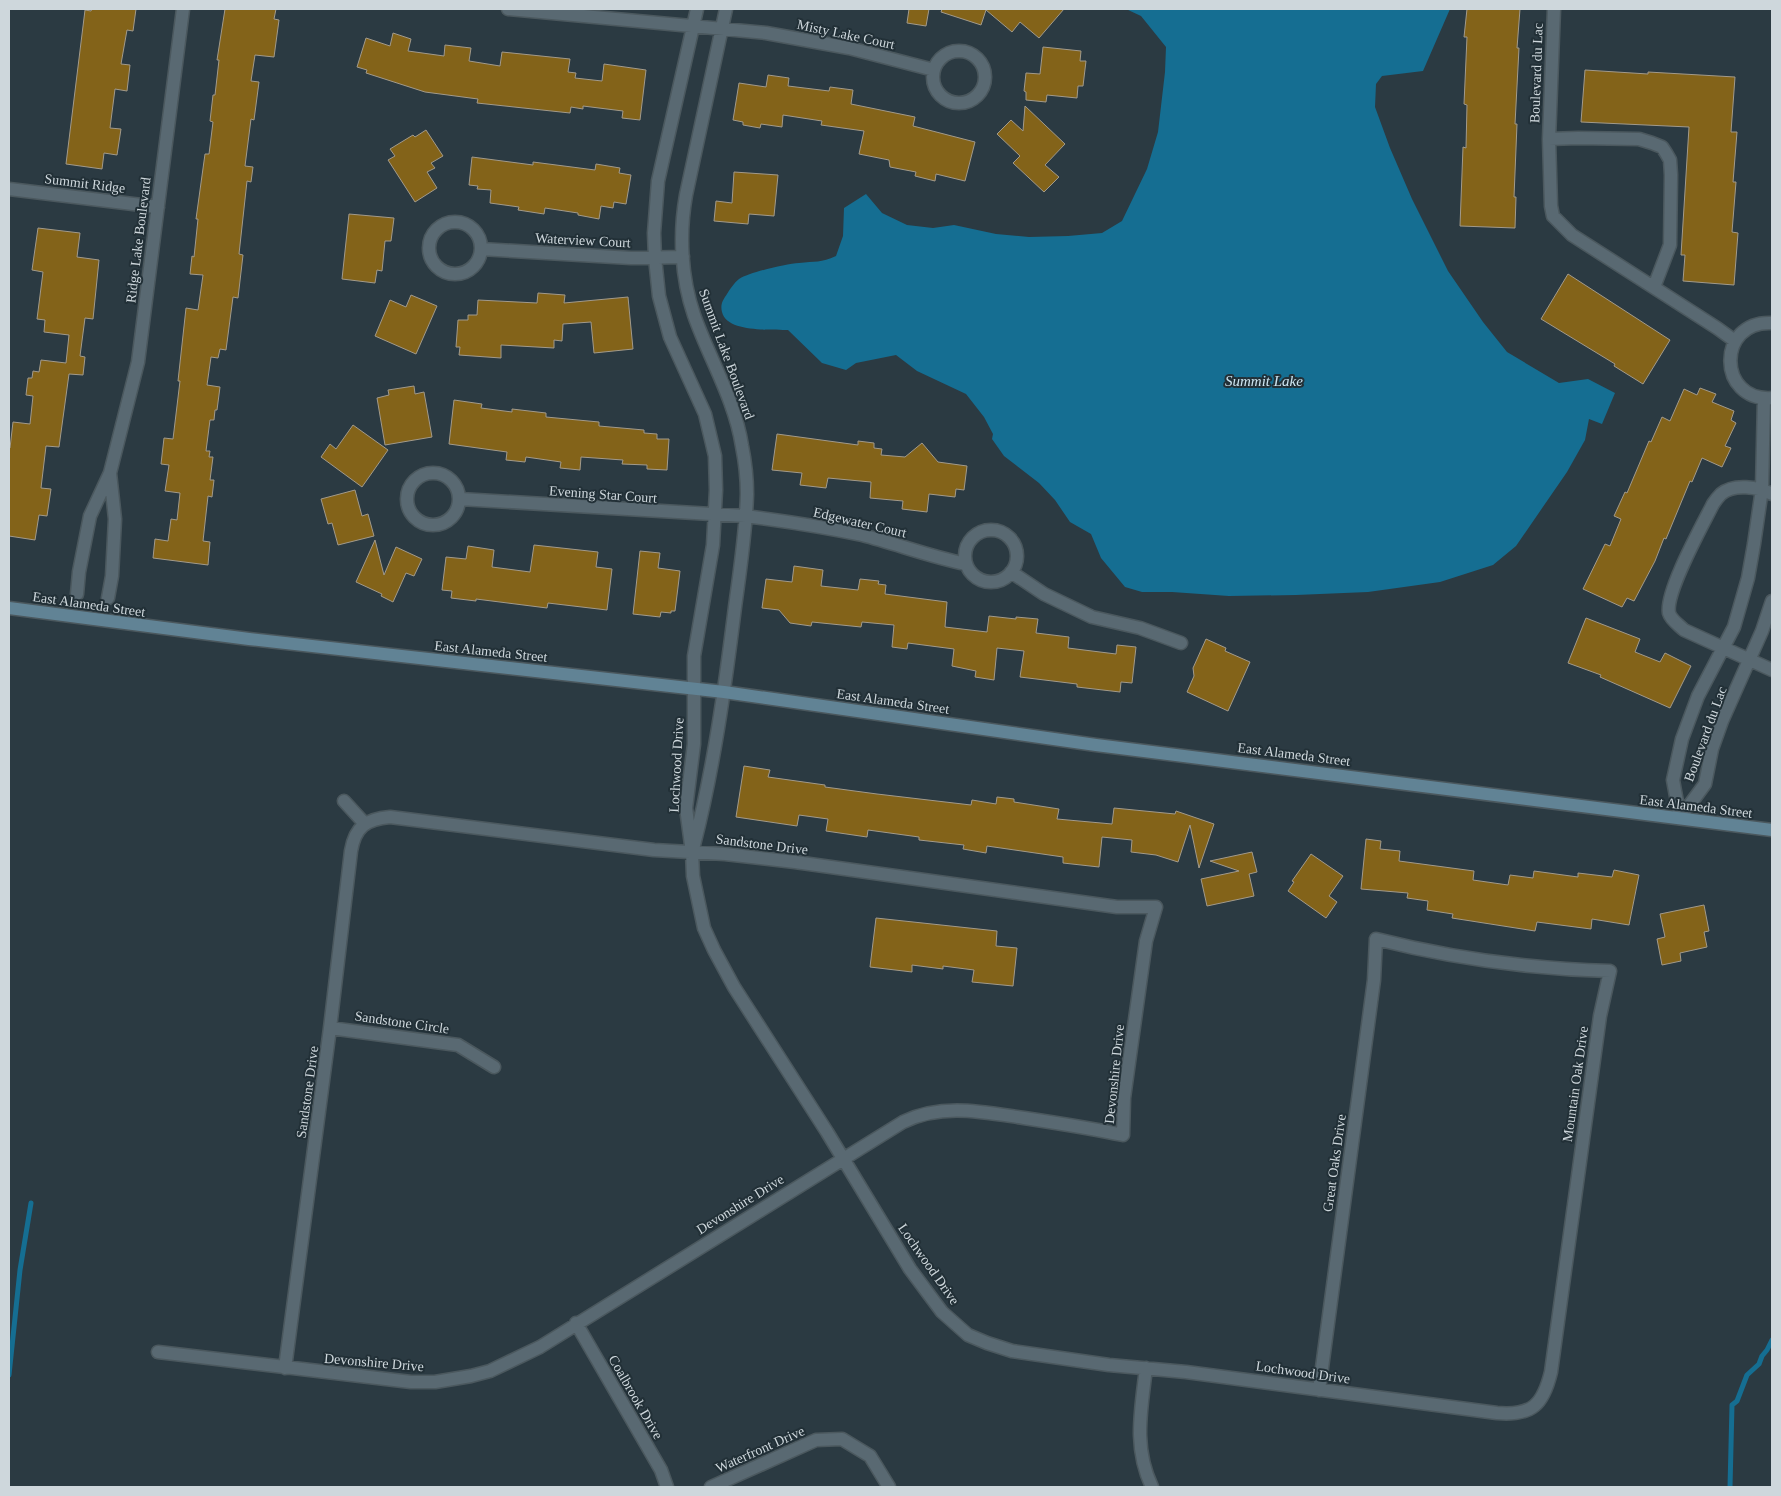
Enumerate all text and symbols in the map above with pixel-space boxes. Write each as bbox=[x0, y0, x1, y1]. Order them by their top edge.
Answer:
street label: Misty Lake Court bbox=[796, 17, 896, 52]
street label: Boulevard du Lac bbox=[1527, 23, 1546, 123]
street label: Summit Ridge bbox=[44, 171, 126, 196]
street label: Ridge Lake Boulevard bbox=[123, 176, 154, 304]
street label: Waterview Court bbox=[535, 231, 631, 250]
street label: Summit Lake Boulevard bbox=[696, 287, 757, 421]
water label: Summit Lake bbox=[1225, 373, 1303, 389]
street label: Evening Star Court bbox=[549, 483, 658, 506]
street label: Edgewater Court bbox=[812, 504, 908, 541]
street label: East Alameda Street bbox=[32, 589, 146, 620]
street label: East Alameda Street bbox=[434, 638, 548, 665]
street label: Boulevard du Lac bbox=[1681, 684, 1730, 784]
street label: East Alameda Street bbox=[836, 686, 950, 717]
street label: Lochwood Drive bbox=[667, 717, 686, 813]
street label: East Alameda Street bbox=[1237, 740, 1351, 769]
street label: East Alameda Street bbox=[1639, 792, 1753, 821]
street label: Sandstone Drive bbox=[715, 831, 809, 858]
street label: Sandstone Circle bbox=[354, 1008, 450, 1037]
street label: Devonshire Drive bbox=[1102, 1024, 1127, 1125]
street label: Mountain Oak Drive bbox=[1560, 1025, 1591, 1143]
street label: Sandstone Drive bbox=[294, 1045, 321, 1139]
street label: Great Oaks Drive bbox=[1320, 1113, 1349, 1213]
street label: Devonshire Drive bbox=[694, 1172, 787, 1237]
street label: Lochwood Drive bbox=[895, 1221, 962, 1308]
street label: Devonshire Drive bbox=[324, 1351, 424, 1374]
street label: Coalbrook Drive bbox=[605, 1353, 666, 1442]
street label: Lochwood Drive bbox=[1255, 1358, 1351, 1387]
street label: Waterfront Drive bbox=[713, 1423, 807, 1476]

